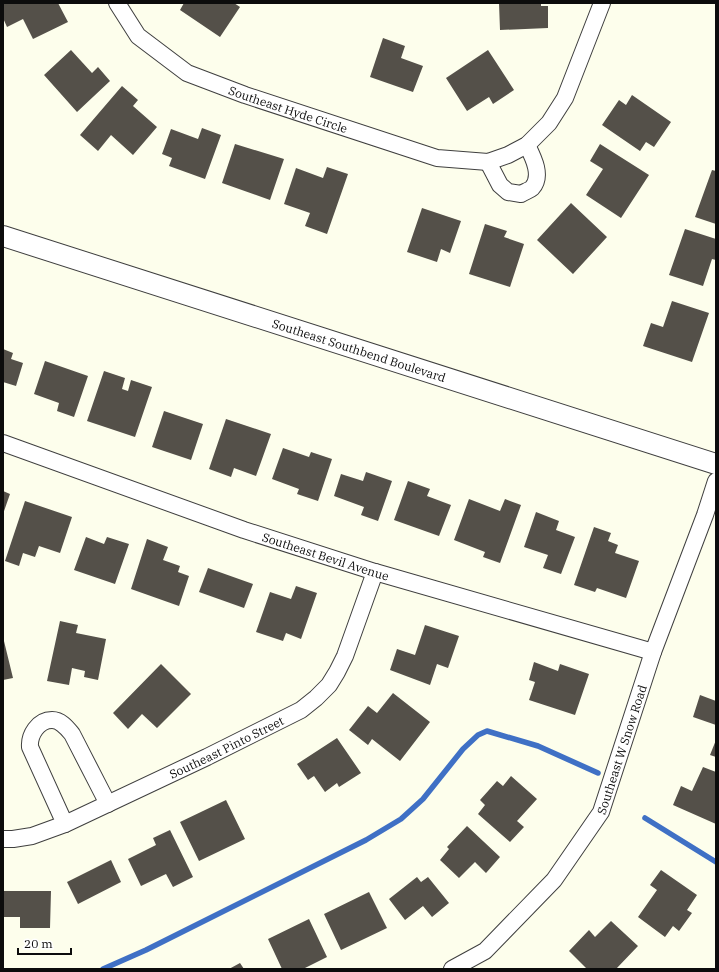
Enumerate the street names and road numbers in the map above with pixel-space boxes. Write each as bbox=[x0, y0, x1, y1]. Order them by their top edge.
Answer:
street label: Southeast Hyde Circle bbox=[227, 82, 350, 136]
street label: Southeast Southbend Boulevard bbox=[271, 315, 448, 385]
street label: Southeast Bevil Avenue bbox=[260, 529, 391, 583]
street label: Southeast W Snow Road bbox=[593, 683, 649, 816]
street label: Southeast Pinto Street bbox=[167, 713, 286, 781]

